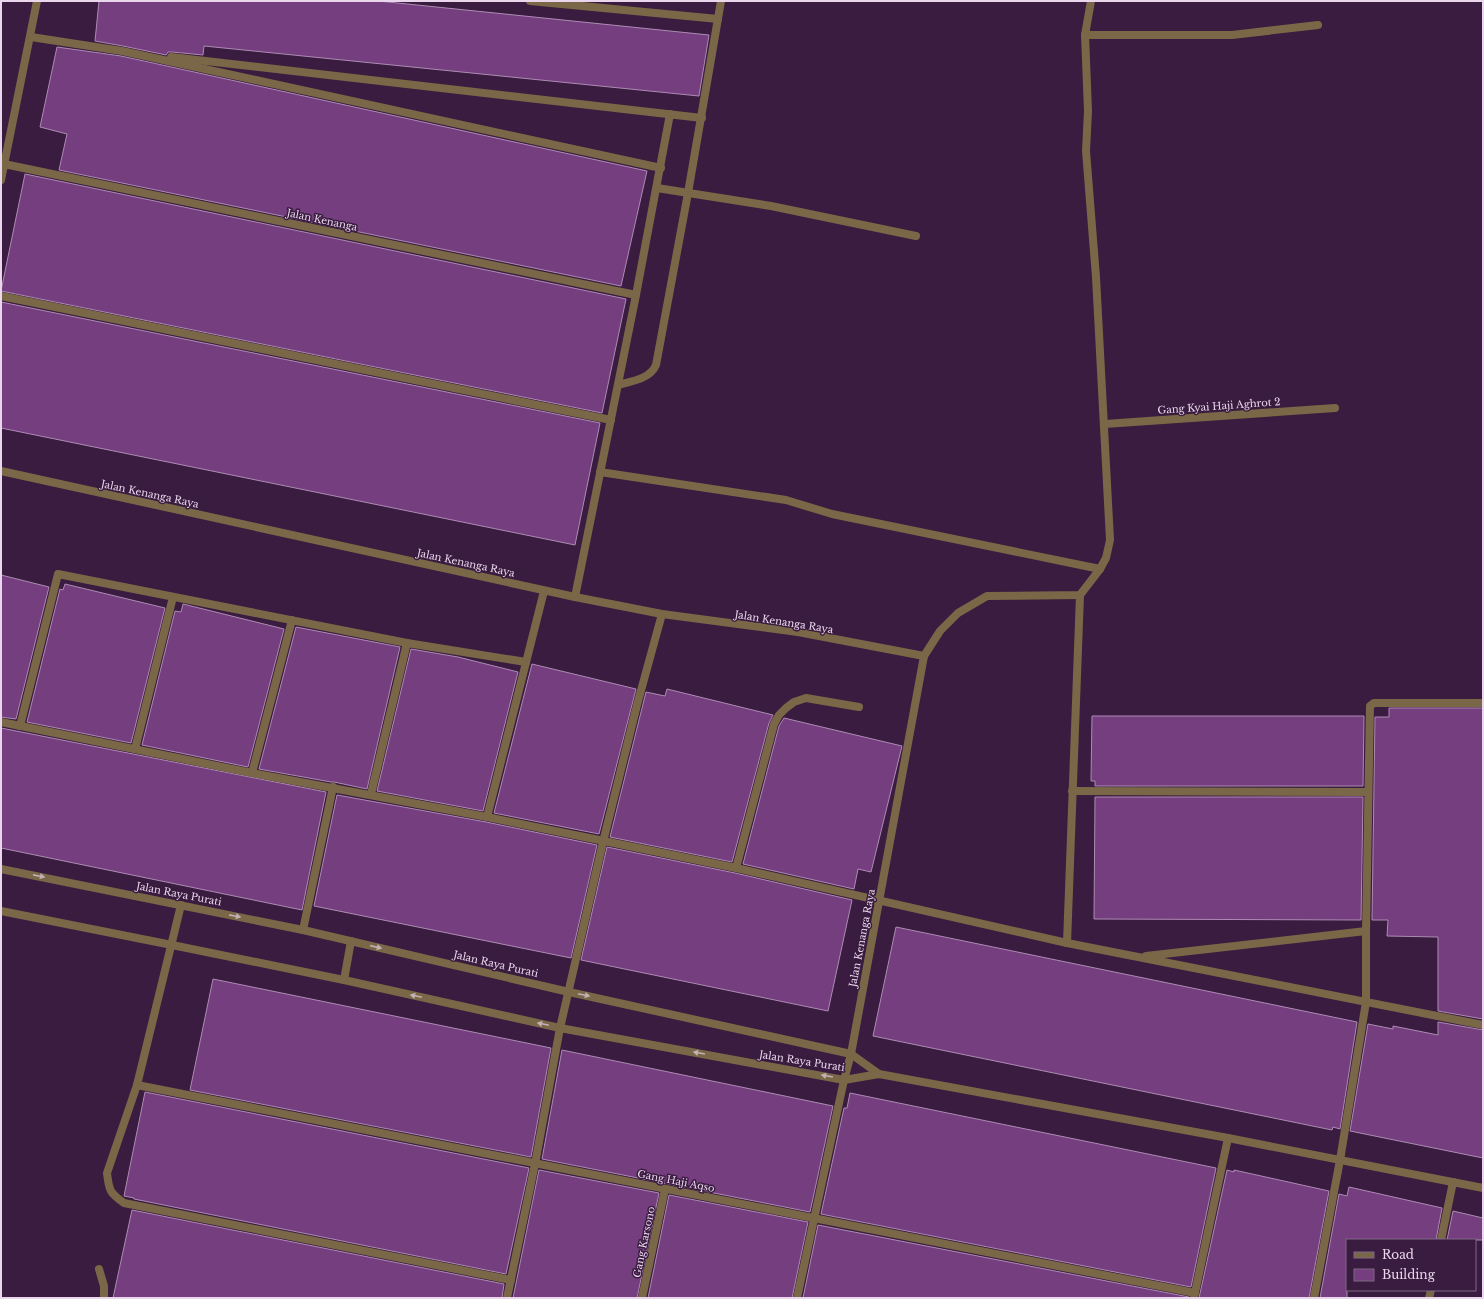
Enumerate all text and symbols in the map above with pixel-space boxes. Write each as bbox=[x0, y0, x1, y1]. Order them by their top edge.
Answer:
street label: Jalan Kenanga bbox=[284, 206, 359, 234]
street label: Gang Kyai Haji Aghrot 2 bbox=[1157, 395, 1281, 417]
street label: Jalan Kenanga Raya bbox=[98, 477, 201, 511]
street label: Jalan Kenanga Raya bbox=[414, 546, 517, 580]
street label: Jalan Kenanga Raya bbox=[732, 607, 835, 636]
one-way arrow bbox=[33, 874, 45, 880]
street label: Jalan Raya Purati bbox=[133, 879, 223, 909]
street label: Jalan Kenanga Raya bbox=[846, 887, 878, 990]
one-way arrow bbox=[229, 913, 241, 919]
one-way arrow bbox=[370, 944, 382, 950]
street label: Jalan Raya Purati bbox=[450, 947, 540, 980]
one-way arrow bbox=[410, 993, 423, 999]
one-way arrow bbox=[578, 993, 591, 999]
one-way arrow bbox=[537, 1021, 549, 1027]
street label: Jalan Raya Purati bbox=[756, 1047, 846, 1074]
one-way arrow bbox=[693, 1050, 705, 1056]
one-way arrow bbox=[820, 1073, 833, 1079]
street label: Gang Haji Aqso bbox=[636, 1167, 716, 1195]
street label: Gang Karsono bbox=[630, 1205, 658, 1279]
legend bbox=[1346, 1239, 1476, 1291]
text: Road bbox=[1382, 1247, 1414, 1262]
text: Building bbox=[1382, 1267, 1436, 1282]

